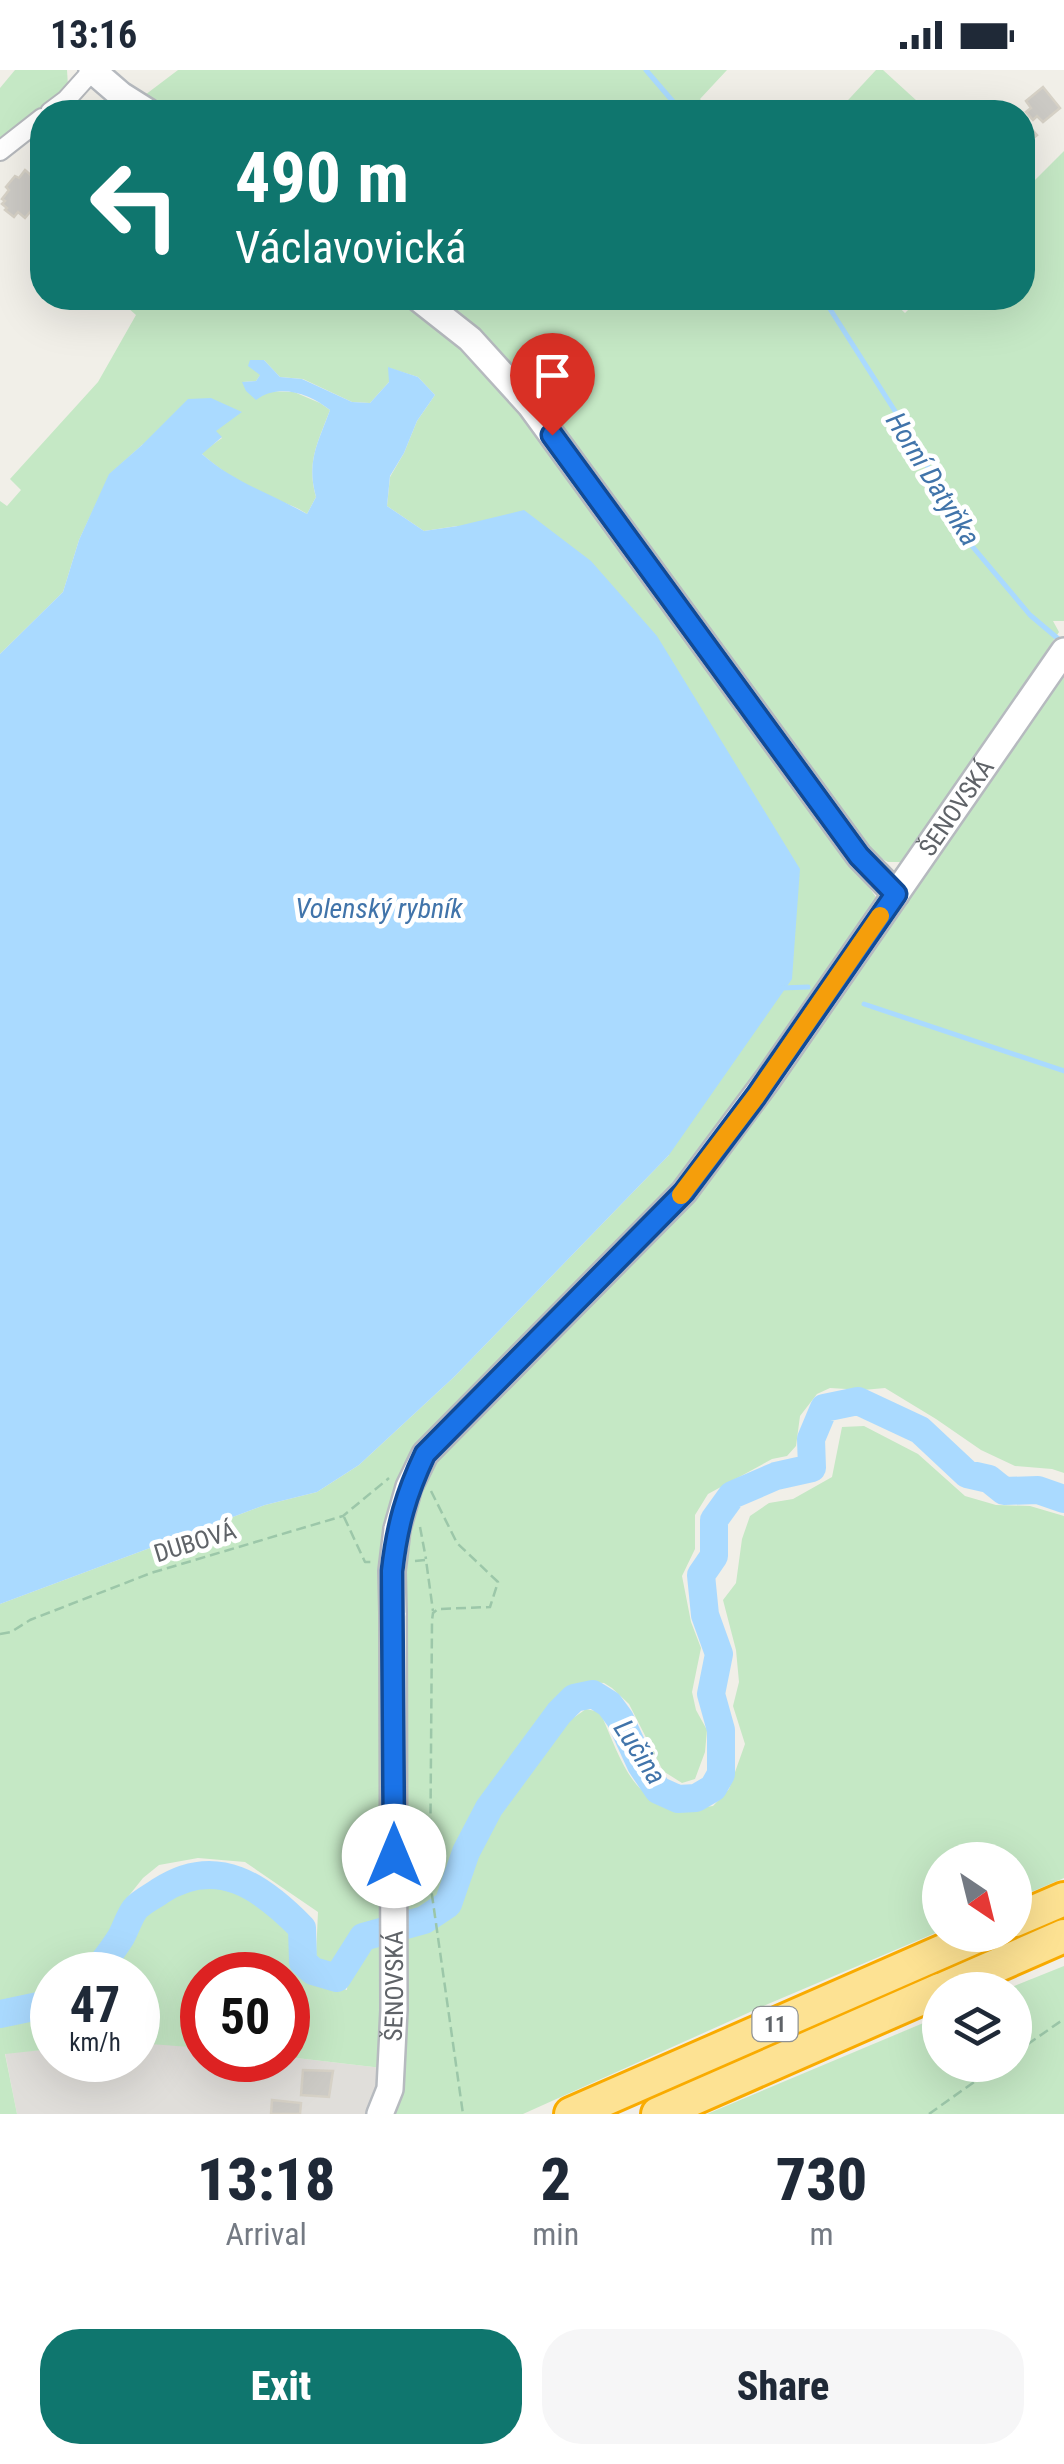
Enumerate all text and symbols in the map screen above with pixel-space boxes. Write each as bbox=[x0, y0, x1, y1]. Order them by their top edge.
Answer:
text: 13:16 bbox=[50, 13, 137, 57]
text: 490 m bbox=[235, 137, 409, 219]
icon: left bbox=[70, 140, 200, 270]
text: Václavovická bbox=[235, 221, 466, 274]
pin bbox=[510, 333, 595, 436]
icon: arrive bbox=[525, 348, 580, 403]
water label: Horní Datyňka bbox=[879, 406, 987, 552]
street label: ŠENOVSKÁ bbox=[912, 753, 999, 861]
water label: Volenský rybník bbox=[295, 892, 464, 925]
street label: DUBOVÁ bbox=[150, 1515, 240, 1568]
water label: Lučina bbox=[607, 1713, 673, 1791]
position arrow bbox=[342, 1804, 446, 1908]
north arrow bbox=[922, 1842, 1032, 1952]
map controls bbox=[922, 1842, 1032, 2082]
street label: ŠENOVSKÁ bbox=[377, 1931, 409, 2042]
speed limit sign: 50 bbox=[180, 1952, 310, 2082]
button: layers bbox=[922, 1972, 1032, 2082]
text: 47 bbox=[70, 1976, 120, 2034]
road number: 11 bbox=[752, 2007, 798, 2041]
text: km/h bbox=[69, 2028, 121, 2057]
text: 13:18 bbox=[197, 2144, 336, 2215]
text: 2 bbox=[540, 2144, 571, 2215]
text: 730 bbox=[776, 2144, 867, 2215]
text: Arrival bbox=[225, 2215, 307, 2253]
text: min bbox=[532, 2215, 579, 2253]
text: m bbox=[810, 2215, 834, 2253]
button: Exit bbox=[40, 2329, 522, 2444]
button: Share bbox=[542, 2329, 1024, 2444]

